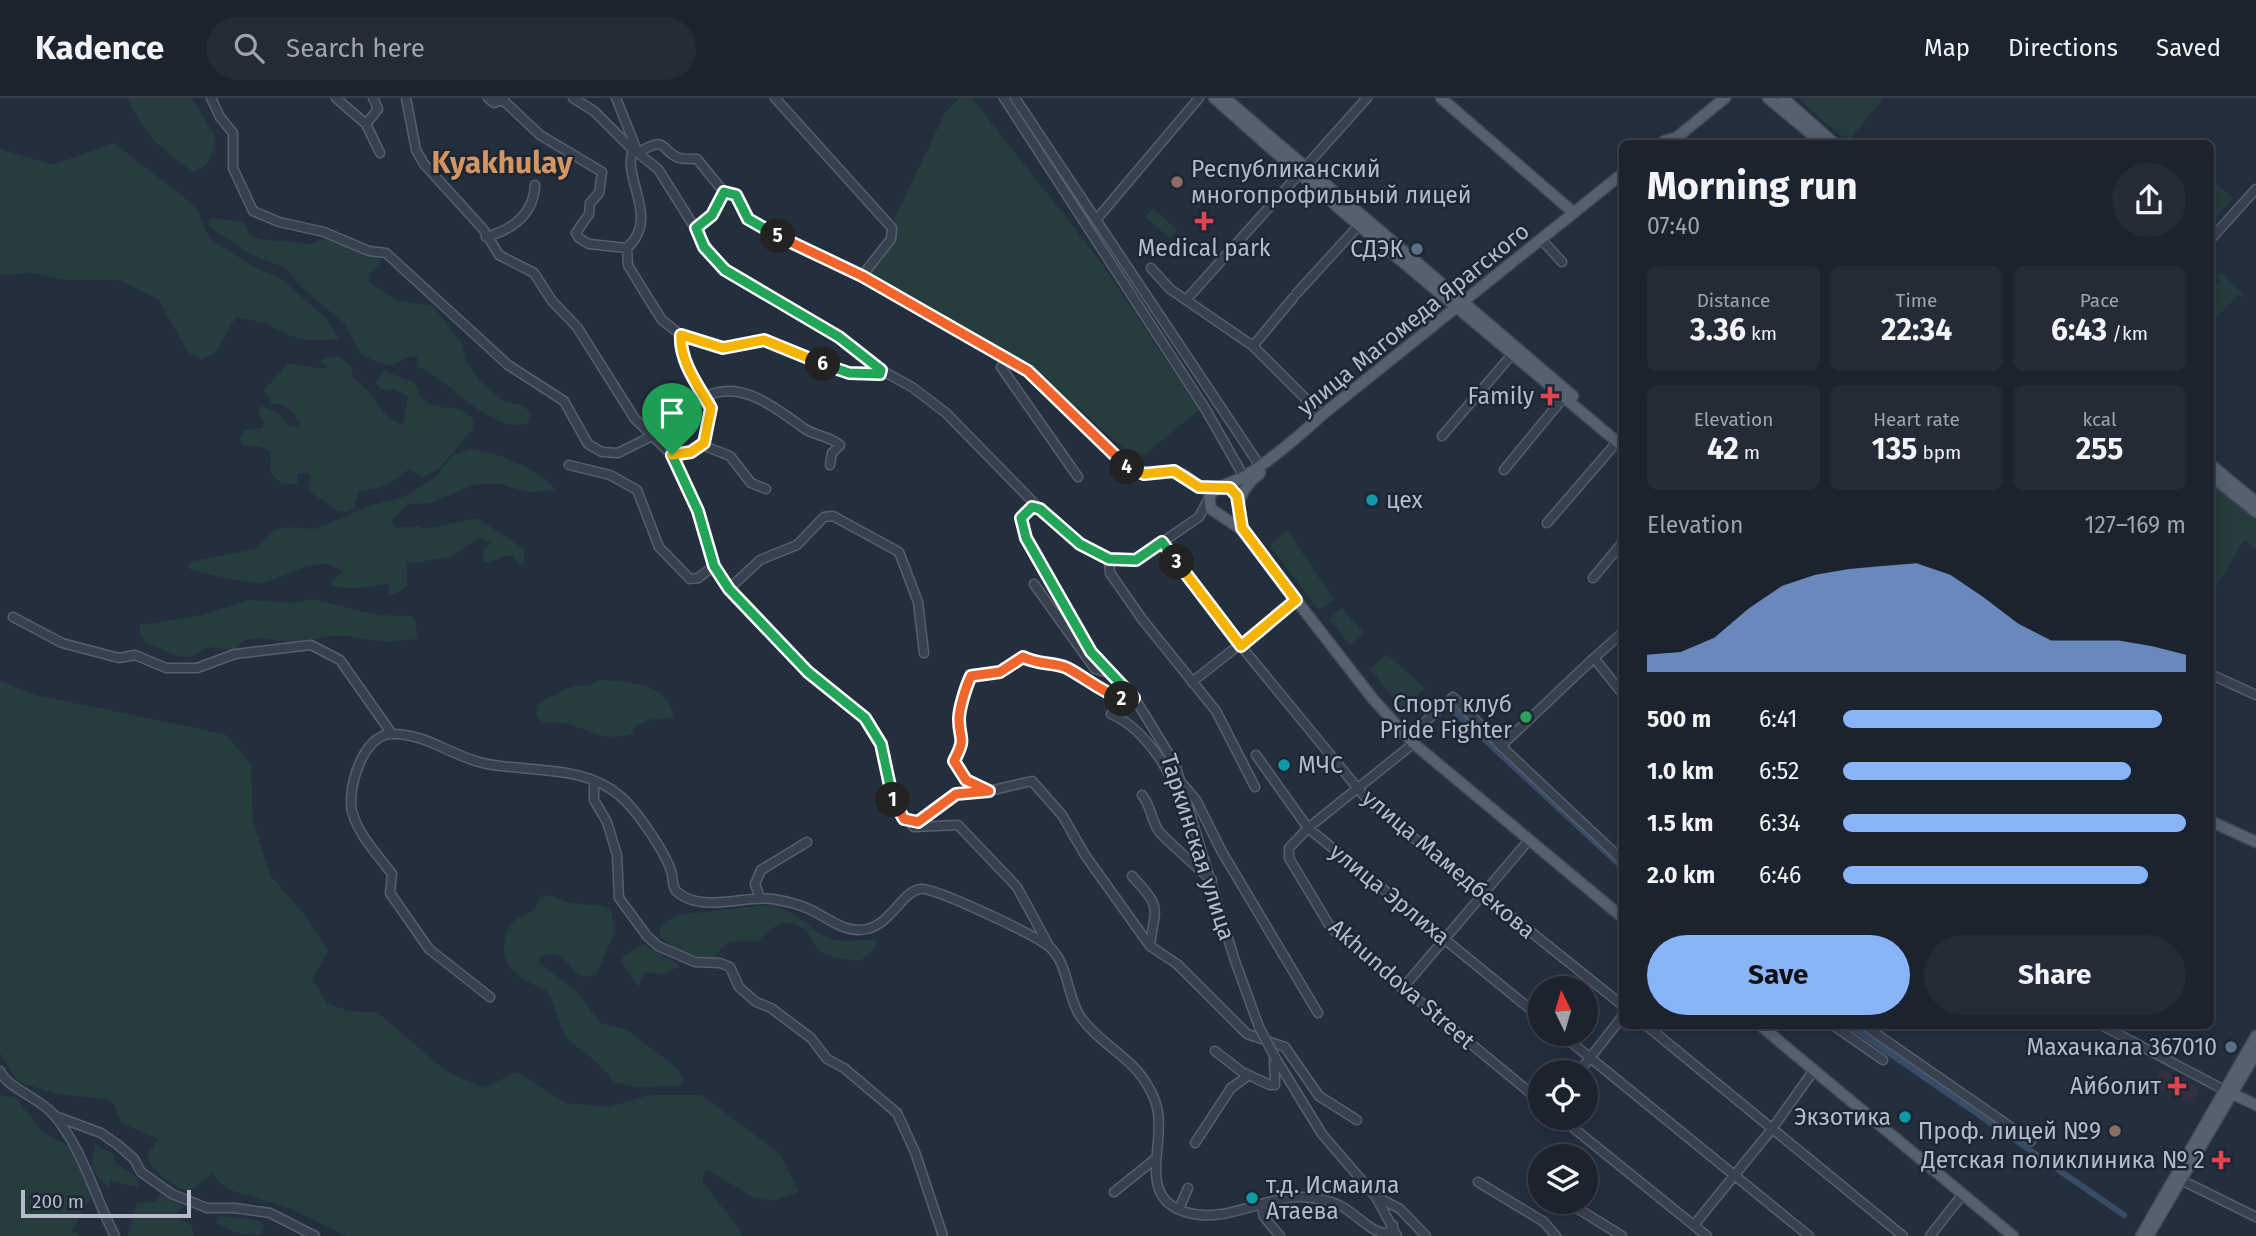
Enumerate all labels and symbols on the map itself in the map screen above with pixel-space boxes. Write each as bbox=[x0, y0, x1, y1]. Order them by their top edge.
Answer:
district label: Kyakhulay bbox=[431, 145, 573, 181]
place label: Республиканский многопрофильный лицей bbox=[1191, 155, 1472, 209]
marker: Республиканский многопрофильный лицей bbox=[1169, 174, 1185, 190]
marker: Medical park bbox=[1194, 211, 1214, 231]
street label: улица Магомеда Ярагского bbox=[1291, 217, 1535, 421]
pin: 5 bbox=[760, 218, 796, 254]
place label: Medical park bbox=[1137, 234, 1271, 262]
place label: СДЭК bbox=[1350, 235, 1403, 263]
marker: СДЭК bbox=[1409, 241, 1425, 257]
pin: 6 bbox=[806, 346, 840, 382]
place label: Family bbox=[1468, 382, 1535, 410]
pin bbox=[642, 383, 702, 455]
marker: Family bbox=[1540, 386, 1560, 406]
pin: 4 bbox=[1110, 450, 1144, 484]
place label: цех bbox=[1386, 486, 1424, 514]
marker: цех bbox=[1364, 492, 1380, 508]
pin: 3 bbox=[1160, 545, 1194, 580]
pin: 2 bbox=[1104, 682, 1140, 716]
place label: Спорт клуб Pride Fighter bbox=[1380, 690, 1512, 744]
marker: Спорт клуб Pride Fighter bbox=[1518, 709, 1534, 725]
street label: Таркинская улица bbox=[1155, 750, 1241, 944]
place label: МЧС bbox=[1298, 751, 1343, 779]
marker: МЧС bbox=[1276, 757, 1292, 773]
pin: 1 bbox=[876, 782, 910, 818]
street label: улица Мамедбекова bbox=[1357, 783, 1541, 945]
street label: улица Эрлиха bbox=[1324, 837, 1456, 951]
street label: Akhundova Street bbox=[1323, 913, 1481, 1055]
north arrow bbox=[1528, 976, 1598, 1046]
place label: Махачкала 367010 bbox=[2026, 1033, 2217, 1061]
marker: Махачкала 367010 bbox=[2223, 1039, 2239, 1055]
place label: Айболит bbox=[2070, 1072, 2162, 1100]
marker: Айболит bbox=[2167, 1076, 2187, 1096]
place label: Экзотика bbox=[1794, 1103, 1891, 1131]
marker: Экзотика bbox=[1897, 1109, 1913, 1125]
place label: Проф. лицей №9 bbox=[1918, 1117, 2101, 1145]
marker: Проф. лицей №9 bbox=[2107, 1123, 2123, 1139]
place label: Детская поликлиника № 2 bbox=[1921, 1146, 2205, 1174]
marker: Детская поликлиника № 2 bbox=[2211, 1150, 2231, 1170]
place label: т.д. Исмаила Атаева bbox=[1266, 1171, 1399, 1225]
scale bar bbox=[21, 1187, 191, 1219]
marker: т.д. Исмаила Атаева bbox=[1244, 1190, 1260, 1206]

